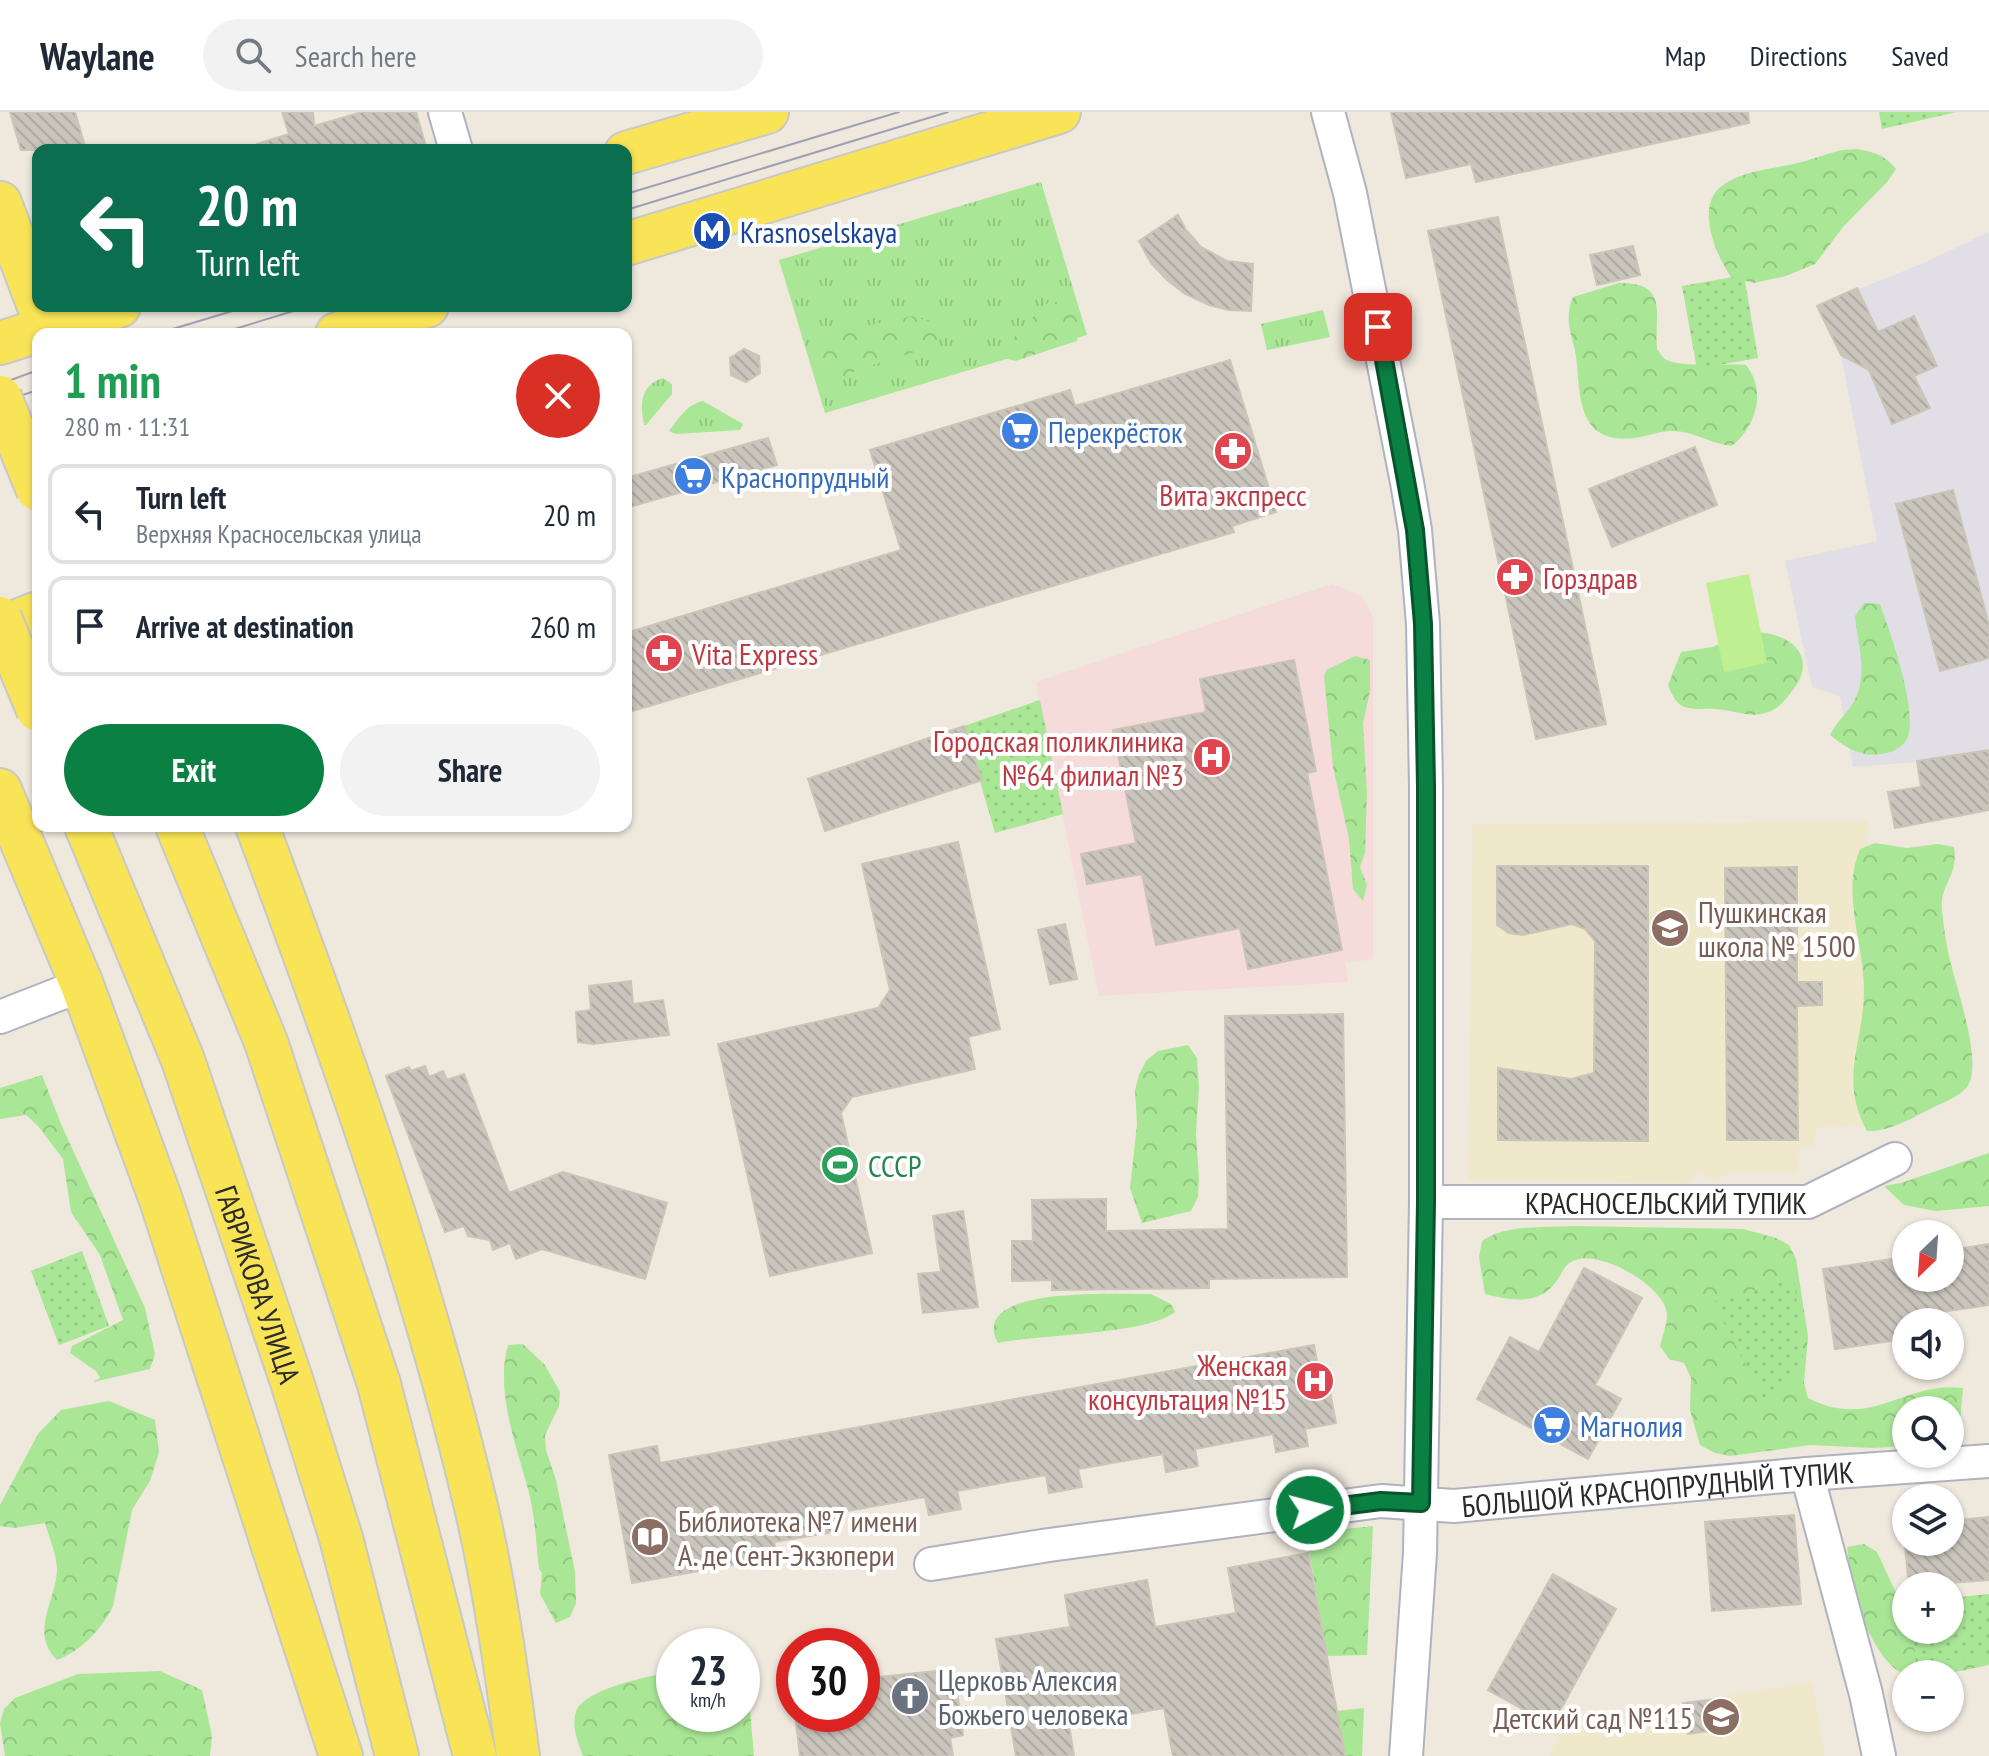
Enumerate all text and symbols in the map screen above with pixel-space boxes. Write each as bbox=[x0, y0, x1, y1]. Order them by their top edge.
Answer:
search box bbox=[203, 19, 763, 91]
text: Waylane bbox=[40, 31, 155, 80]
icon: search bbox=[231, 33, 275, 77]
text: Search here bbox=[295, 36, 417, 75]
text: Map bbox=[1665, 37, 1706, 74]
text: Directions bbox=[1750, 37, 1847, 74]
text: Saved bbox=[1891, 37, 1949, 74]
text: 20 m bbox=[196, 169, 298, 241]
icon: left bbox=[64, 176, 168, 280]
metro station icon: Krasnoselskaya bbox=[691, 210, 733, 252]
place label: Krasnoselskaya bbox=[740, 212, 897, 251]
text: Turn left bbox=[196, 239, 300, 286]
pin bbox=[1344, 293, 1412, 361]
icon: arrive bbox=[1356, 305, 1400, 349]
text: 1 min bbox=[64, 349, 161, 411]
button: close bbox=[516, 354, 600, 438]
text: 280 m · 11:31 bbox=[64, 410, 190, 443]
supermarket icon: Перекрёсток bbox=[999, 410, 1041, 452]
place label: Перекрёсток bbox=[1048, 412, 1183, 451]
pharmacy icon: Вита экспресс bbox=[1212, 430, 1254, 472]
supermarket icon: Краснопрудный bbox=[672, 455, 714, 497]
place label: Краснопрудный bbox=[721, 457, 890, 496]
place label: Вита экспресс bbox=[1159, 475, 1307, 514]
text: Turn left bbox=[136, 478, 226, 517]
icon: left bbox=[68, 492, 112, 536]
text: 20 m bbox=[543, 495, 596, 534]
text: Верхняя Красносельская улица bbox=[136, 517, 422, 550]
pharmacy icon: Горздрав bbox=[1494, 556, 1536, 598]
place label: Горздрав bbox=[1543, 558, 1638, 597]
icon: arrive bbox=[68, 604, 112, 648]
text: Arrive at destination bbox=[136, 607, 354, 646]
text: 260 m bbox=[530, 607, 596, 646]
pharmacy icon: Vita Express bbox=[643, 632, 685, 674]
place label: Vita Express bbox=[691, 634, 818, 673]
place label: Городская поликлиника №64 филиал №3 bbox=[933, 721, 1184, 794]
button: Exit bbox=[64, 724, 324, 816]
button: Share bbox=[340, 724, 600, 816]
hospital icon: Городская поликлиника №64 филиал №3 bbox=[1191, 736, 1233, 778]
place label: Пушкинская школа № 1500 bbox=[1698, 892, 1856, 965]
school or university icon: Пушкинская школа № 1500 bbox=[1649, 907, 1691, 949]
sports icon: СССР bbox=[819, 1144, 861, 1186]
place label: СССР bbox=[868, 1146, 921, 1185]
street label: ГАВРИКОВА УЛИЦА bbox=[207, 1180, 311, 1389]
street label: КРАСНОСЕЛЬСКИЙ ТУПИК bbox=[1525, 1183, 1807, 1222]
north arrow bbox=[1892, 1220, 1964, 1292]
map controls bbox=[1892, 1220, 1964, 1732]
button: sound bbox=[1892, 1308, 1964, 1380]
place label: Женская консультация №15 bbox=[1088, 1345, 1287, 1418]
hospital icon: Женская консультация №15 bbox=[1294, 1360, 1336, 1402]
button: search bbox=[1892, 1396, 1964, 1468]
supermarket icon: Магнолия bbox=[1531, 1404, 1573, 1446]
place label: Магнолия bbox=[1580, 1406, 1683, 1445]
street label: БОЛЬШОЙ КРАСНОПРУДНЫЙ ТУПИК bbox=[1460, 1451, 1855, 1525]
position arrow bbox=[1268, 1468, 1352, 1552]
button: layers bbox=[1892, 1484, 1964, 1556]
place label: Библиотека №7 имени А. де Сент-Экзюпери bbox=[678, 1501, 918, 1574]
library icon: Библиотека №7 имени А. де Сент-Экзюпери bbox=[629, 1516, 671, 1558]
button: + bbox=[1892, 1572, 1964, 1644]
speed limit sign: 30 bbox=[776, 1628, 880, 1732]
text: 23 bbox=[689, 1644, 727, 1696]
place label: Церковь Алексия Божьего человека bbox=[938, 1660, 1129, 1733]
button: − bbox=[1892, 1660, 1964, 1732]
church icon: Церковь Алексия Божьего человека bbox=[889, 1675, 931, 1717]
text: km/h bbox=[690, 1687, 726, 1713]
school or university icon: Детский сад №115 bbox=[1700, 1696, 1742, 1738]
place label: Детский сад №115 bbox=[1493, 1698, 1693, 1737]

